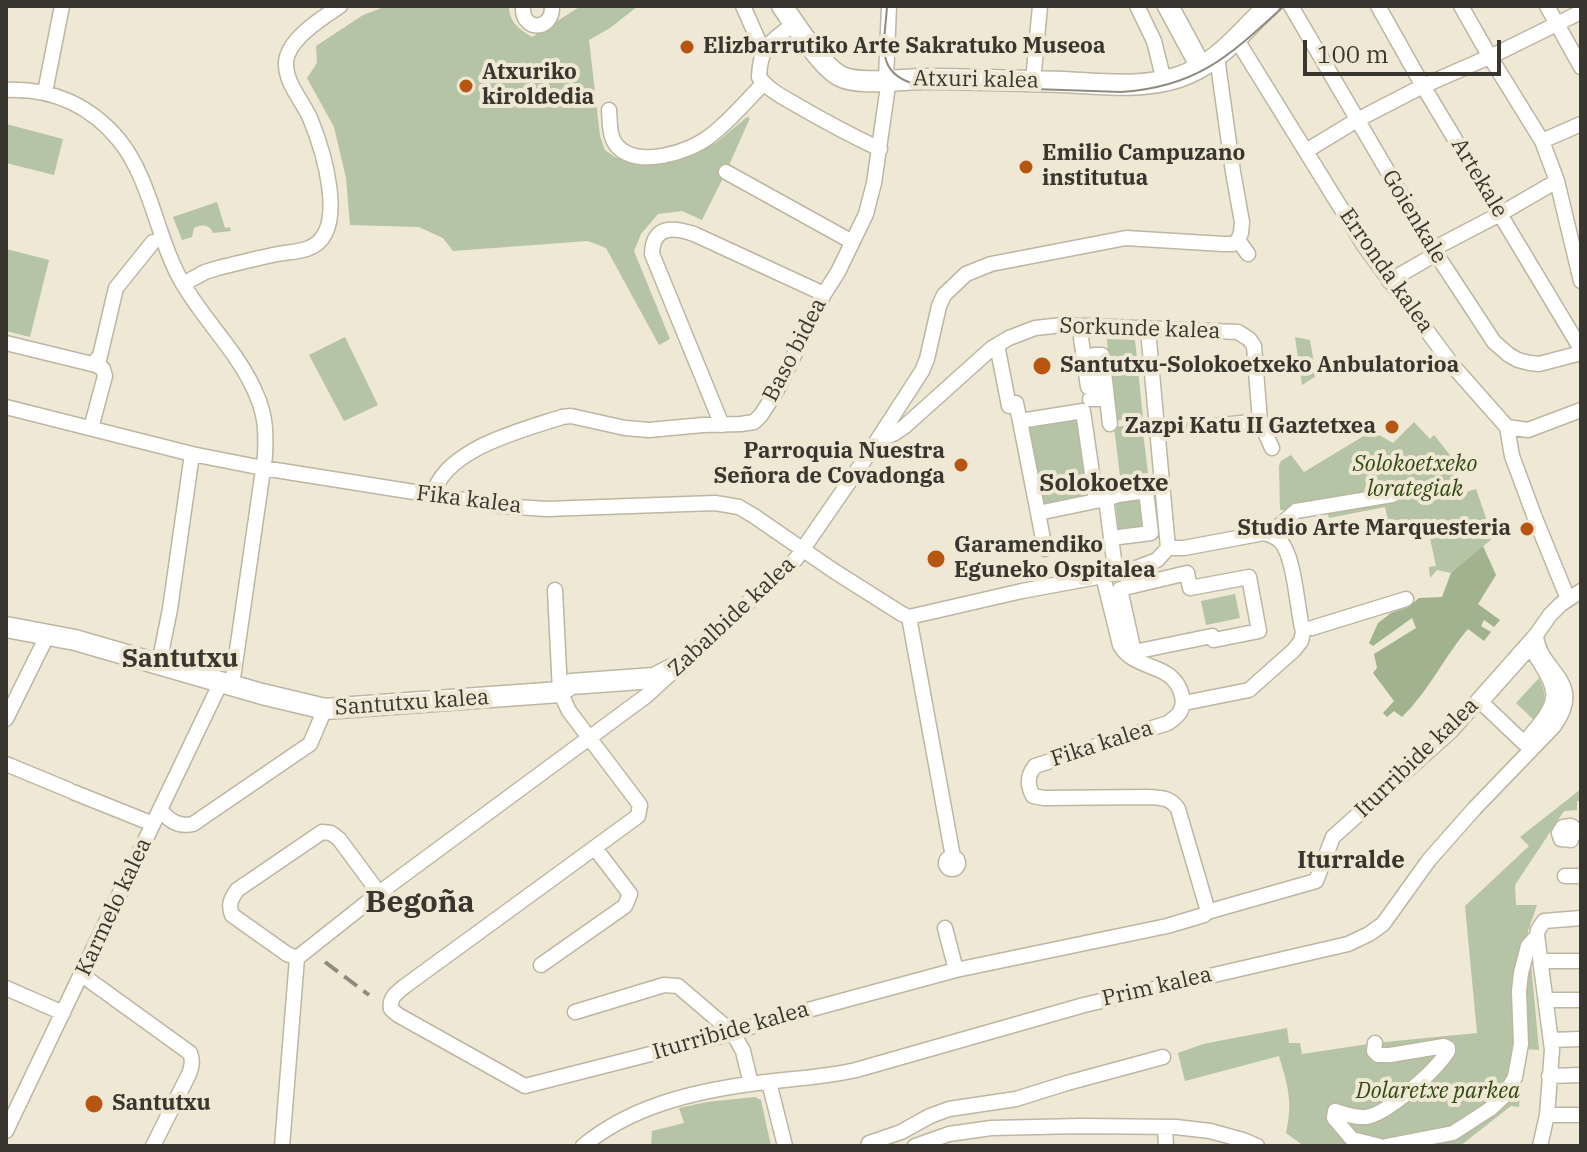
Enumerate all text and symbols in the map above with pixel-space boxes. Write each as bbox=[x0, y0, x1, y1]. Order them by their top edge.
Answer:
scale bar bbox=[1307, 24, 1505, 74]
place label: Elizbarrutiko Arte Sakratuko Museoa bbox=[703, 34, 1106, 60]
marker: Elizbarrutiko Arte Sakratuko Museoa bbox=[678, 38, 696, 56]
text: 100 m bbox=[1317, 38, 1389, 70]
place label: Atxuriko kiroldedia bbox=[482, 60, 594, 112]
street label: Atxuri kalea bbox=[913, 66, 1039, 94]
marker: Atxuriko kiroldedia bbox=[457, 77, 475, 95]
street label: Artekale bbox=[1445, 134, 1513, 222]
place label: Emilio Campuzano institutua bbox=[1042, 141, 1245, 192]
marker: Emilio Campuzano institutua bbox=[1017, 158, 1035, 176]
street label: Goienkale bbox=[1376, 165, 1452, 269]
street label: Erronda kalea bbox=[1333, 204, 1439, 338]
street label: Baso bidea bbox=[758, 294, 832, 406]
street label: Sorkunde kalea bbox=[1059, 313, 1221, 345]
place label: Santutxu-Solokoetxeko Anbulatorioa bbox=[1060, 353, 1459, 379]
marker: Santutxu-Solokoetxeko Anbulatorioa bbox=[1031, 355, 1053, 377]
place label: Zazpi Katu II Gaztetxea bbox=[1124, 414, 1376, 440]
marker: Zazpi Katu II Gaztetxea bbox=[1383, 418, 1401, 436]
place label: Parroquia Nuestra Señora de Covadonga bbox=[713, 439, 945, 490]
park label: Solokoetxeko lorategiak bbox=[1353, 452, 1477, 504]
marker: Parroquia Nuestra Señora de Covadonga bbox=[952, 456, 970, 474]
district label: Solokoetxe bbox=[1039, 470, 1169, 498]
street label: Fika kalea bbox=[415, 480, 523, 520]
place label: Studio Arte Marquesteria bbox=[1237, 516, 1511, 542]
marker: Studio Arte Marquesteria bbox=[1518, 520, 1536, 538]
place label: Garamendiko Eguneko Ospitalea bbox=[954, 533, 1156, 584]
marker: Garamendiko Eguneko Ospitalea bbox=[925, 548, 947, 570]
street label: Zabalbide kalea bbox=[663, 552, 801, 682]
district label: Santutxu bbox=[122, 643, 238, 675]
street label: Santutxu kalea bbox=[334, 684, 490, 722]
street label: Iturribide kalea bbox=[1350, 692, 1484, 824]
street label: Fika kalea bbox=[1048, 715, 1156, 773]
street label: Karmelo kalea bbox=[70, 834, 158, 980]
district label: Iturralde bbox=[1297, 847, 1405, 875]
district label: Begoña bbox=[365, 885, 475, 921]
street label: Prim kalea bbox=[1100, 962, 1214, 1012]
street label: Iturribide kalea bbox=[650, 996, 812, 1066]
park label: Dolaretxe parkea bbox=[1356, 1079, 1520, 1105]
place label: Santutxu bbox=[112, 1091, 211, 1117]
marker: Santutxu bbox=[83, 1093, 105, 1115]

